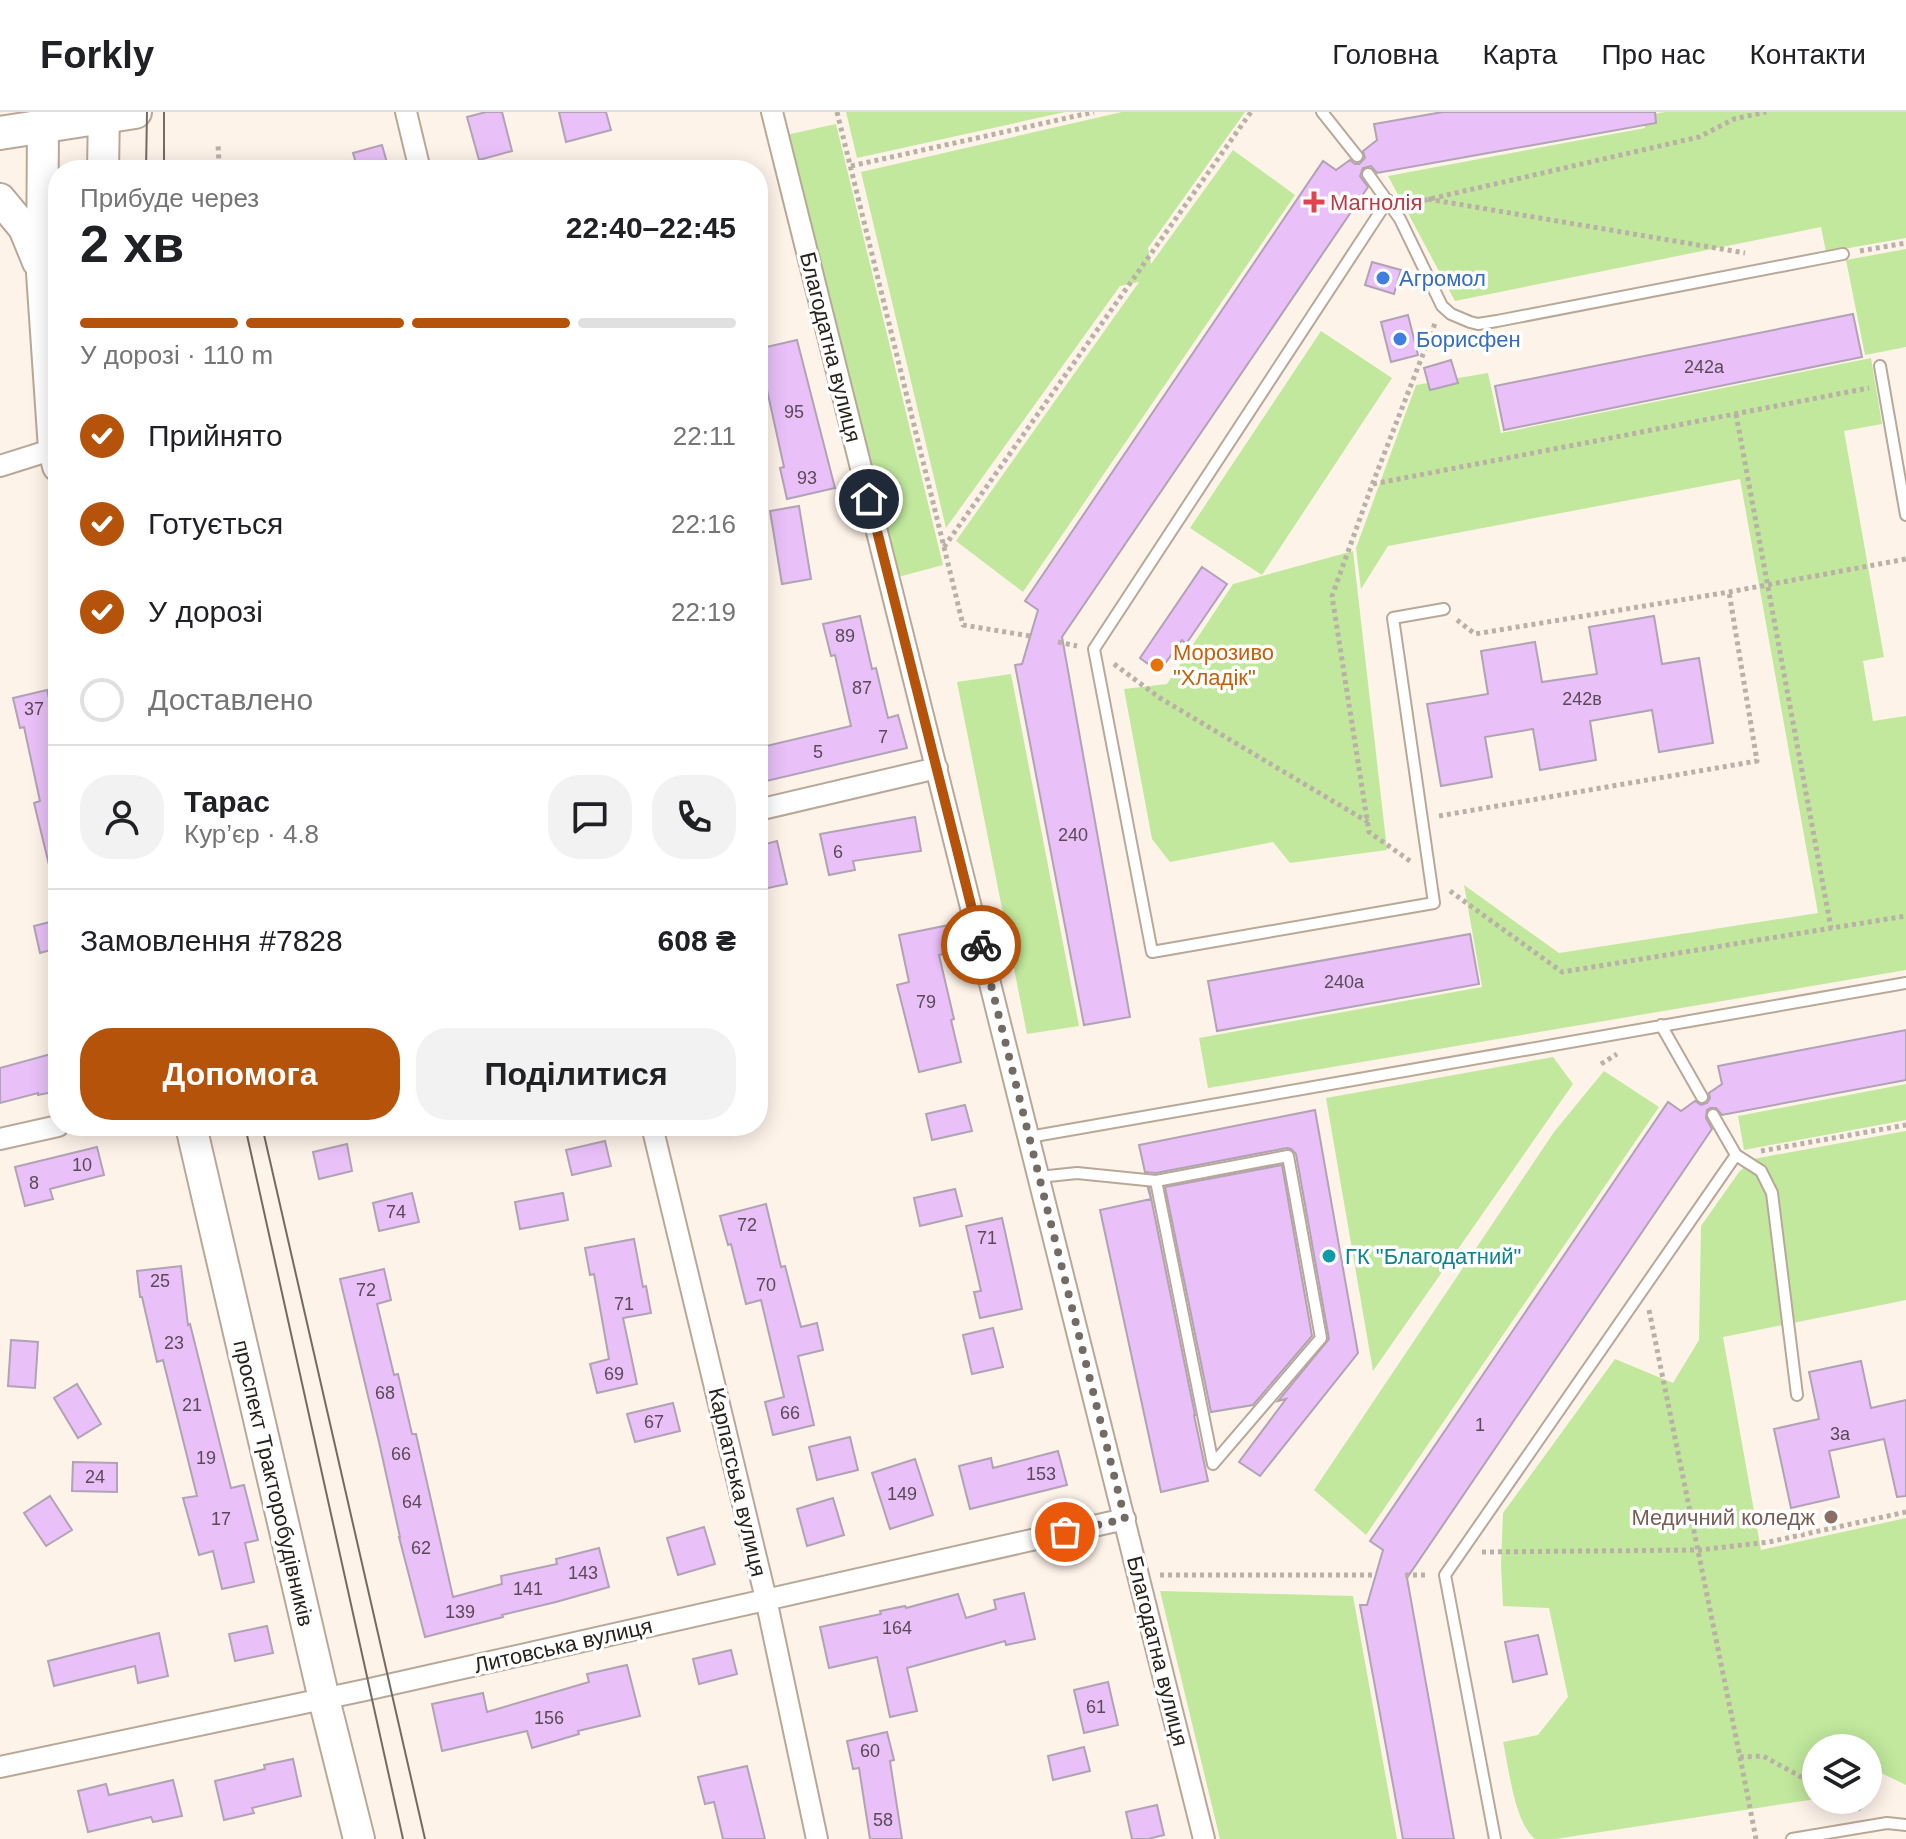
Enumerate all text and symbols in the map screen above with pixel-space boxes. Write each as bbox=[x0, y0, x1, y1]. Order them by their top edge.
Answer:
text: Forkly bbox=[40, 34, 154, 76]
text: Головна bbox=[1332, 39, 1439, 70]
text: Карта bbox=[1483, 39, 1557, 70]
text: Про нас bbox=[1601, 39, 1706, 70]
text: Контакти bbox=[1750, 39, 1866, 70]
text: Прибуде через bbox=[80, 183, 259, 213]
place label: Магнолія bbox=[1330, 190, 1422, 215]
marker: Магнолія bbox=[1305, 193, 1323, 211]
text: 22:40–22:45 bbox=[566, 211, 736, 244]
text: 2 хв bbox=[80, 215, 184, 273]
street label: Благодатна вулиця bbox=[795, 249, 866, 445]
place label: Агромол bbox=[1399, 266, 1486, 291]
marker: Агромол bbox=[1374, 269, 1392, 287]
place label: Борисфен bbox=[1416, 327, 1521, 352]
marker: Борисфен bbox=[1391, 330, 1409, 348]
text: У дорозі · 110 m bbox=[80, 340, 273, 370]
house number: 242а bbox=[1684, 357, 1725, 377]
house number: 95 bbox=[784, 402, 804, 422]
icon: check bbox=[80, 414, 124, 458]
text: Прийнято bbox=[148, 419, 283, 452]
text: 22:11 bbox=[673, 421, 736, 451]
pin bbox=[835, 465, 903, 533]
house number: 93 bbox=[797, 468, 817, 488]
icon: home bbox=[847, 477, 891, 521]
icon: check bbox=[80, 502, 124, 546]
text: Готується bbox=[148, 507, 283, 540]
text: 22:16 bbox=[671, 509, 736, 539]
icon: check bbox=[80, 590, 124, 634]
text: У дорозі bbox=[148, 595, 263, 628]
text: 22:19 bbox=[671, 597, 736, 627]
house number: 89 bbox=[835, 626, 855, 646]
place label: Морозиво "Хладік" bbox=[1173, 640, 1274, 690]
marker: Морозиво "Хладік" bbox=[1148, 656, 1166, 674]
house number: 87 bbox=[852, 678, 872, 698]
text: Доставлено bbox=[148, 683, 313, 716]
house number: 242в bbox=[1562, 689, 1602, 709]
house number: 37 bbox=[24, 699, 44, 719]
house number: 7 bbox=[878, 727, 888, 747]
house number: 5 bbox=[813, 742, 823, 762]
button: person bbox=[80, 775, 164, 859]
button: chat bbox=[548, 775, 632, 859]
button: phone bbox=[652, 775, 736, 859]
text: Тарас bbox=[184, 785, 270, 818]
text: Кур’єр · 4.8 bbox=[184, 819, 319, 849]
house number: 240 bbox=[1058, 825, 1088, 845]
house number: 6 bbox=[833, 842, 843, 862]
courier bbox=[941, 905, 1021, 985]
icon: bike bbox=[959, 923, 1003, 967]
text: Замовлення #7828 bbox=[80, 924, 343, 957]
text: 608 ₴ bbox=[658, 924, 736, 957]
house number: 240а bbox=[1324, 972, 1365, 992]
house number: 79 bbox=[916, 992, 936, 1012]
button: Допомога bbox=[80, 1028, 400, 1120]
button: Поділитися bbox=[416, 1028, 736, 1120]
house number: 10 bbox=[72, 1155, 92, 1175]
house number: 8 bbox=[29, 1173, 39, 1193]
house number: 74 bbox=[386, 1202, 406, 1222]
house number: 72 bbox=[737, 1215, 757, 1235]
house number: 71 bbox=[977, 1228, 997, 1248]
place label: ГК "Благодатний" bbox=[1345, 1244, 1521, 1269]
marker: ГК "Благодатний" bbox=[1320, 1247, 1338, 1265]
house number: 25 bbox=[150, 1271, 170, 1291]
house number: 70 bbox=[756, 1275, 776, 1295]
house number: 72 bbox=[356, 1280, 376, 1300]
house number: 71 bbox=[614, 1294, 634, 1314]
house number: 23 bbox=[164, 1333, 184, 1353]
street label: проспект Тракторобудівників bbox=[228, 1337, 319, 1629]
house number: 69 bbox=[604, 1364, 624, 1384]
house number: 68 bbox=[375, 1383, 395, 1403]
street label: Карпатська вулиця bbox=[704, 1385, 771, 1579]
house number: 21 bbox=[182, 1395, 202, 1415]
house number: 66 bbox=[780, 1403, 800, 1423]
house number: 67 bbox=[644, 1412, 664, 1432]
house number: 1 bbox=[1475, 1415, 1485, 1435]
house number: 3а bbox=[1830, 1424, 1851, 1444]
house number: 66 bbox=[391, 1444, 411, 1464]
house number: 19 bbox=[196, 1448, 216, 1468]
house number: 153 bbox=[1026, 1464, 1056, 1484]
house number: 24 bbox=[85, 1467, 105, 1487]
house number: 149 bbox=[887, 1484, 917, 1504]
house number: 64 bbox=[402, 1492, 422, 1512]
pin bbox=[1031, 1498, 1099, 1566]
place label: Медичний коледж bbox=[1631, 1505, 1815, 1530]
marker: Медичний коледж bbox=[1822, 1508, 1840, 1526]
house number: 17 bbox=[211, 1509, 231, 1529]
icon: bag bbox=[1043, 1510, 1087, 1554]
house number: 62 bbox=[411, 1538, 431, 1558]
street label: Благодатна вулиця bbox=[1122, 1553, 1193, 1749]
house number: 143 bbox=[568, 1563, 598, 1583]
house number: 141 bbox=[513, 1579, 543, 1599]
house number: 139 bbox=[445, 1602, 475, 1622]
street label: Литовська вулиця bbox=[471, 1613, 655, 1678]
house number: 164 bbox=[882, 1618, 912, 1638]
house number: 61 bbox=[1086, 1697, 1106, 1717]
house number: 156 bbox=[534, 1708, 564, 1728]
map controls bbox=[1802, 1734, 1882, 1814]
button: layers bbox=[1802, 1734, 1882, 1814]
house number: 60 bbox=[860, 1741, 880, 1761]
house number: 58 bbox=[873, 1810, 893, 1830]

